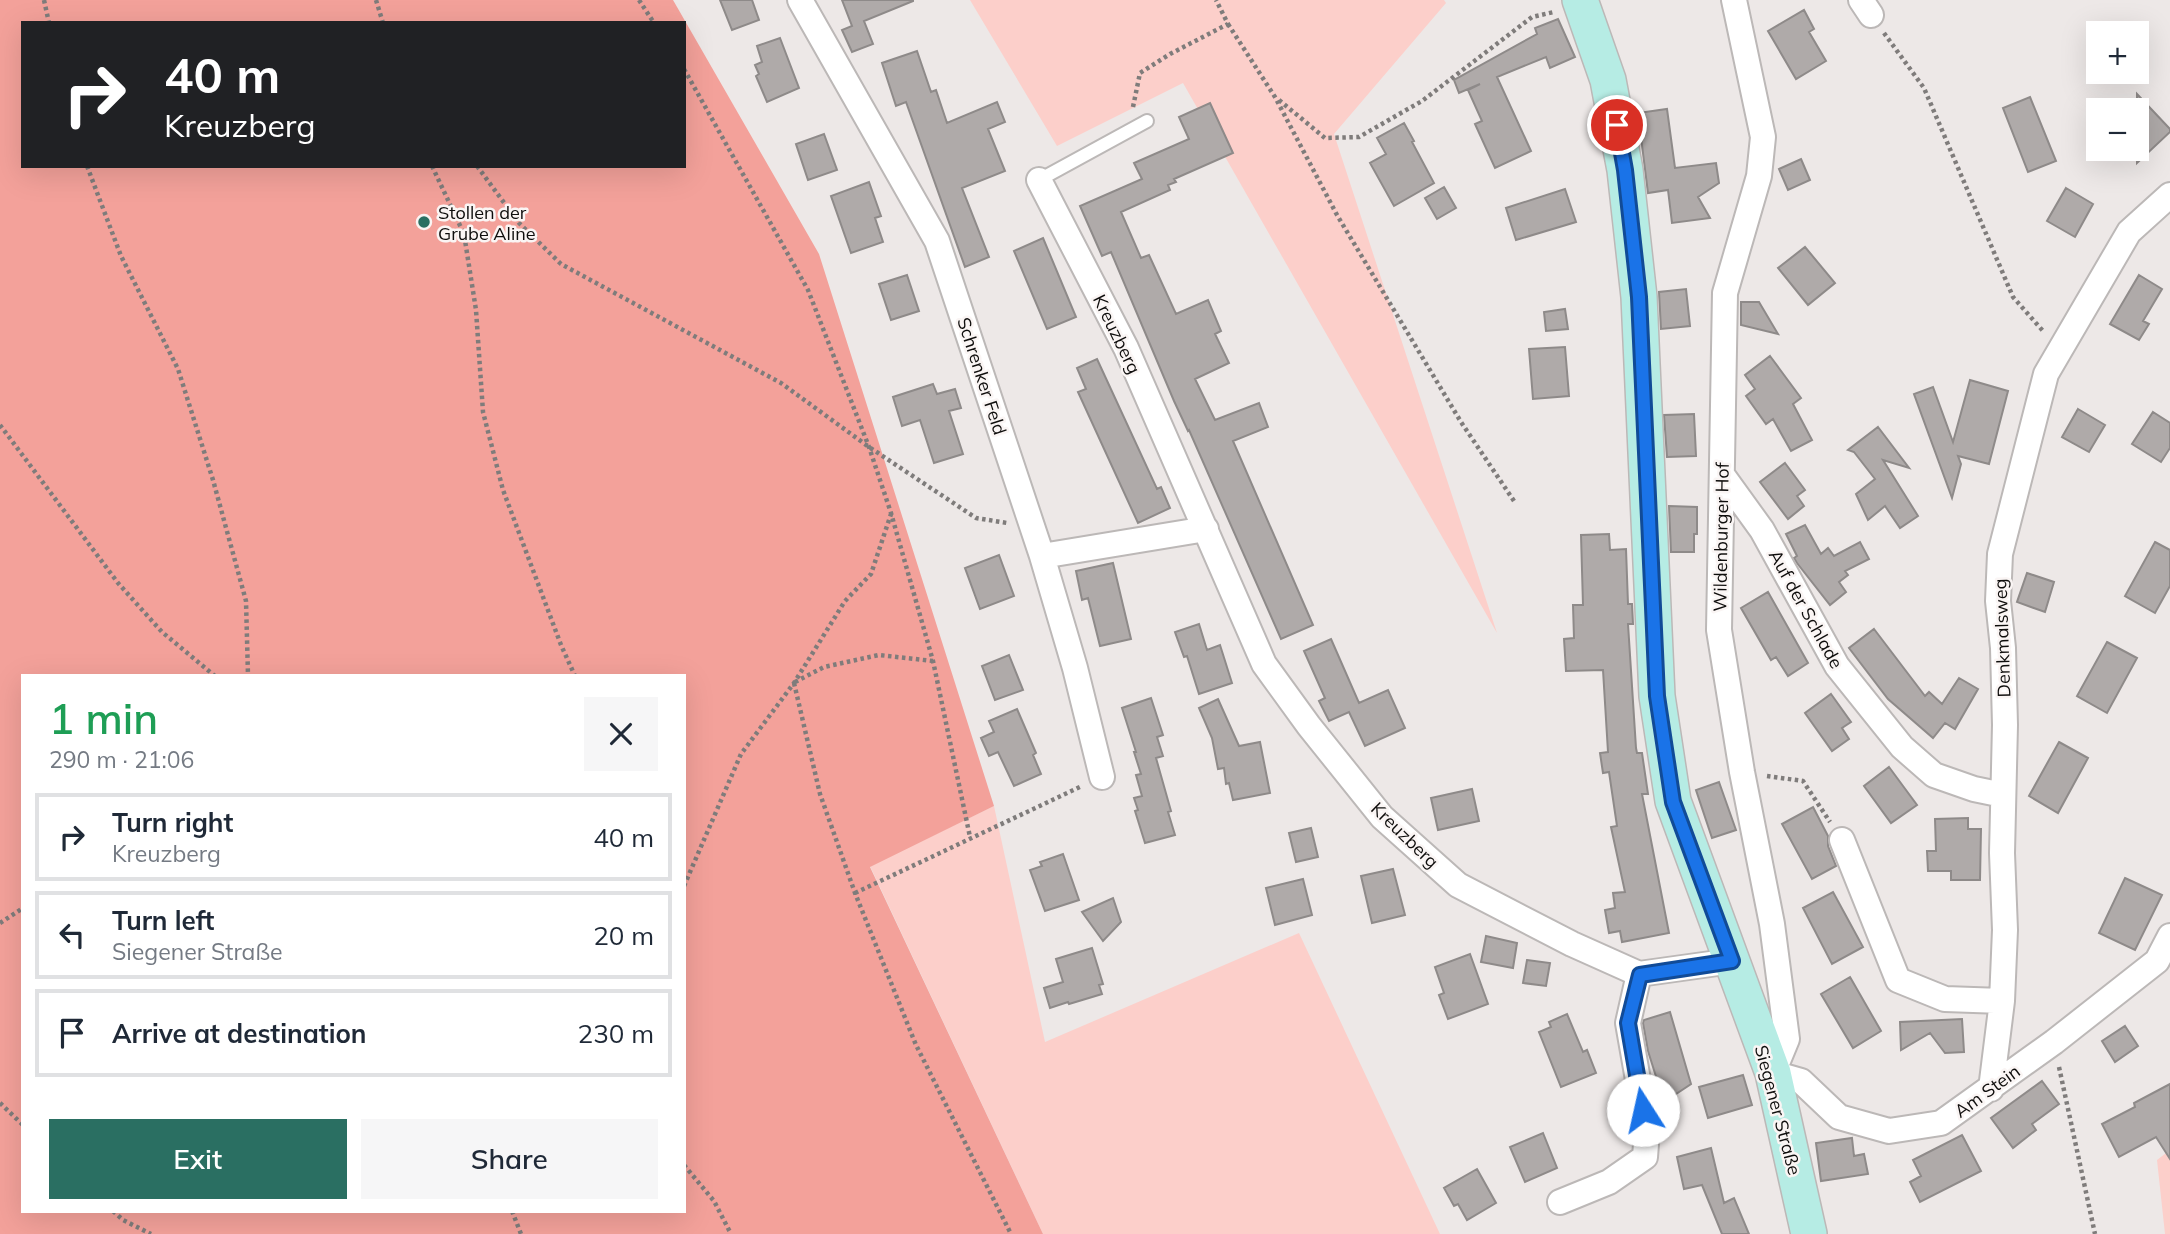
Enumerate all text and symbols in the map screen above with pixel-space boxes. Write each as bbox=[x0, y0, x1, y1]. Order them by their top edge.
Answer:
map controls bbox=[2086, 21, 2149, 161]
button: + bbox=[2086, 21, 2149, 84]
text: 40 m bbox=[164, 44, 280, 105]
icon: right bbox=[49, 49, 140, 140]
pin bbox=[1587, 95, 1647, 155]
button: − bbox=[2086, 98, 2149, 161]
text: Kreuzberg bbox=[164, 105, 316, 145]
icon: arrive bbox=[1598, 106, 1636, 144]
place label: Stollen der Grube Aline bbox=[438, 201, 536, 245]
marker: Stollen der Grube Aline bbox=[416, 214, 432, 230]
street label: Kreuzberg bbox=[1088, 291, 1146, 377]
street label: Schrenker Feld bbox=[952, 314, 1012, 438]
street label: Wildenburger Hof bbox=[1708, 461, 1734, 612]
street label: Auf der Schlade bbox=[1764, 545, 1848, 673]
street label: Denkmalsweg bbox=[1988, 578, 2016, 698]
text: 1 min bbox=[49, 692, 158, 745]
button: close bbox=[584, 697, 658, 771]
text: 290 m · 21:06 bbox=[49, 745, 194, 774]
street label: Kreuzberg bbox=[1366, 797, 1444, 873]
text: Turn right bbox=[112, 806, 233, 839]
icon: right bbox=[53, 818, 91, 856]
text: 40 m bbox=[593, 821, 654, 854]
text: Kreuzberg bbox=[112, 839, 221, 868]
text: Turn left bbox=[112, 904, 214, 937]
icon: left bbox=[53, 916, 91, 954]
text: 20 m bbox=[593, 919, 654, 952]
text: Siegener Straße bbox=[112, 937, 283, 966]
icon: arrive bbox=[53, 1014, 91, 1052]
text: Arrive at destination bbox=[112, 1017, 367, 1050]
text: 230 m bbox=[578, 1017, 654, 1050]
street label: Siegener Straße bbox=[1750, 1043, 1806, 1177]
street label: Am Stein bbox=[1950, 1059, 2024, 1123]
position arrow bbox=[1606, 1073, 1680, 1147]
button: Exit bbox=[49, 1119, 347, 1199]
button: Share bbox=[361, 1119, 658, 1199]

